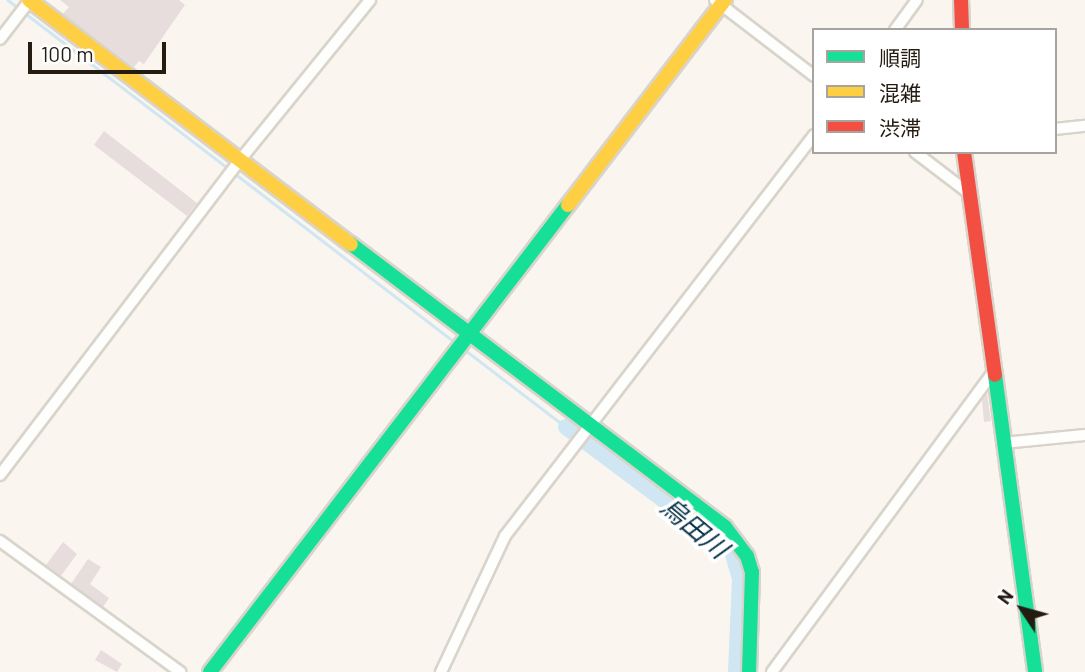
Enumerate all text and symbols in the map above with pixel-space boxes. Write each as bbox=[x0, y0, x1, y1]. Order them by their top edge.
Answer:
scale bar bbox=[32, 28, 170, 72]
legend bbox=[812, 28, 1057, 154]
text: 100 m bbox=[41, 41, 94, 66]
text: 順調 bbox=[879, 45, 921, 70]
text: 混雑 bbox=[879, 80, 921, 105]
text: 渋滞 bbox=[879, 115, 921, 140]
water label: 烏田川 bbox=[655, 490, 735, 564]
north arrow bbox=[987, 574, 1057, 644]
text: N bbox=[992, 584, 1018, 608]

